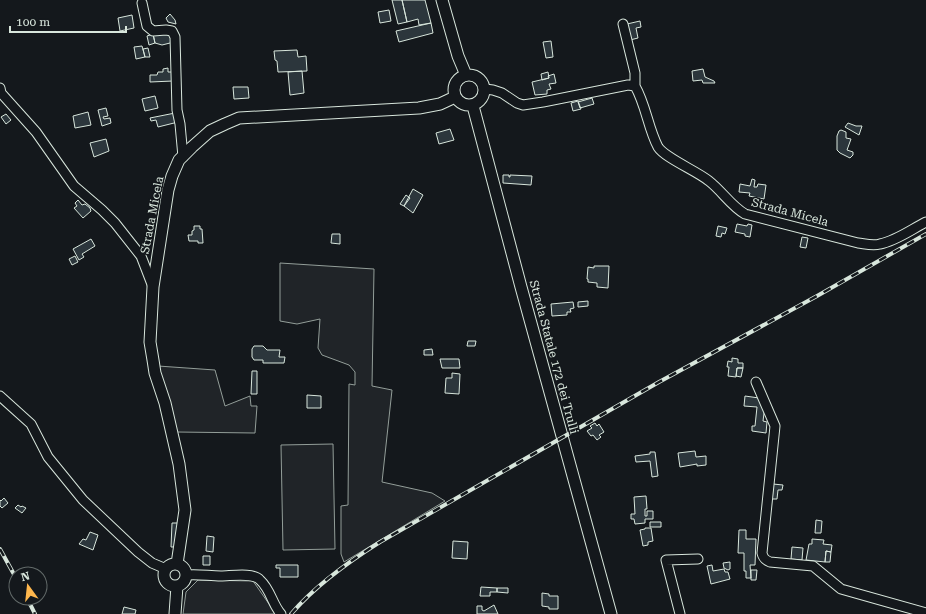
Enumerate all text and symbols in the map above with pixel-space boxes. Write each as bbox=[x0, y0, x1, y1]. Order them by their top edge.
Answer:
scale bar bbox=[10, 8, 126, 34]
text: 100 m bbox=[16, 15, 50, 29]
street label: Strada Micela bbox=[138, 174, 166, 255]
street label: Strada Micela bbox=[750, 195, 830, 229]
street label: Strada Statale 172 dei Trulli bbox=[527, 279, 581, 436]
north arrow bbox=[8, 566, 48, 606]
text: N bbox=[20, 569, 32, 584]

